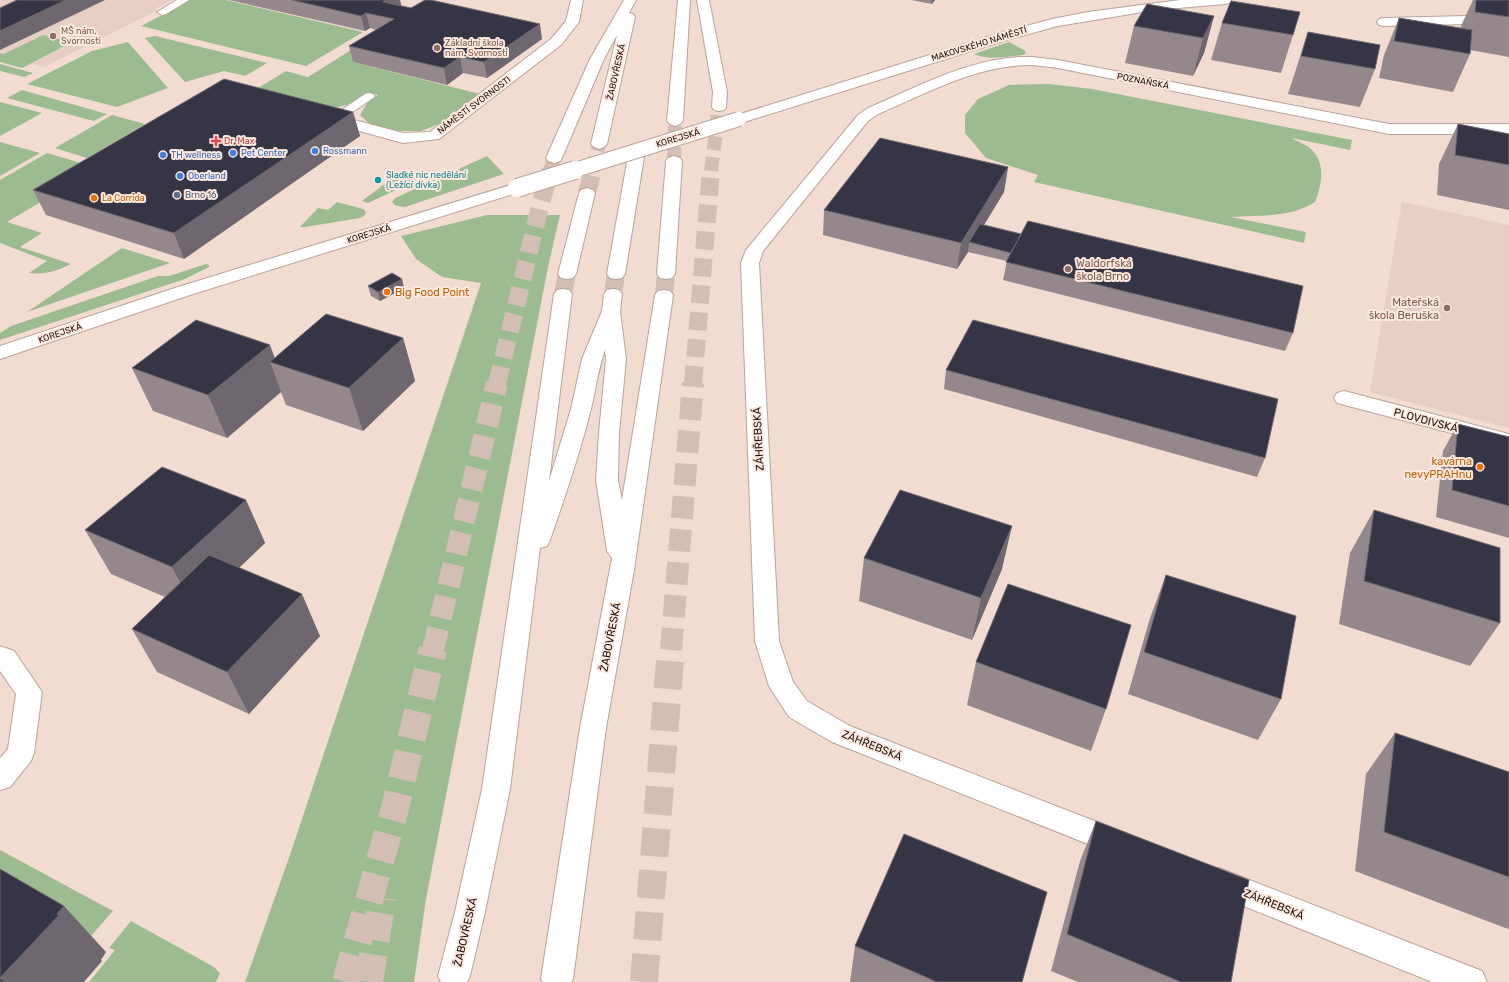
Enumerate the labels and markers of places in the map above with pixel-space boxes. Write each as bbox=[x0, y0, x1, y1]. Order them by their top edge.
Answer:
place label: MŠ nám. Svornosti bbox=[61, 25, 101, 46]
marker: MŠ nám. Svornosti bbox=[48, 31, 58, 41]
place label: Základní škola nám. Svornosti bbox=[445, 38, 508, 58]
marker: Základní škola nám. Svornosti bbox=[432, 43, 442, 53]
marker: Dr. Max bbox=[211, 136, 221, 146]
place label: Dr. Max bbox=[224, 136, 255, 146]
marker: Rossmann bbox=[310, 146, 320, 156]
place label: Rossmann bbox=[323, 146, 367, 156]
marker: Pet Center bbox=[228, 148, 238, 158]
place label: Pet Center bbox=[241, 148, 286, 158]
marker: TH wellness bbox=[158, 150, 168, 160]
place label: TH wellness bbox=[171, 150, 221, 160]
place label: Sladké nic nedělání (Ležící dívka) bbox=[386, 170, 467, 190]
marker: Oberland bbox=[175, 171, 185, 181]
place label: Oberland bbox=[188, 171, 226, 181]
marker: Sladké nic nedělání (Ležící dívka) bbox=[373, 175, 383, 185]
marker: Brno 16 bbox=[172, 190, 182, 200]
place label: Brno 16 bbox=[185, 190, 217, 200]
marker: La Corrida bbox=[89, 193, 99, 203]
place label: La Corrida bbox=[102, 193, 145, 203]
place label: Waldorfská škola Brno bbox=[1076, 257, 1132, 283]
marker: Waldorfská škola Brno bbox=[1063, 264, 1073, 274]
place label: Big Food Point bbox=[395, 286, 470, 299]
marker: Big Food Point bbox=[382, 287, 392, 297]
place label: Mateřská škola Beruška bbox=[1369, 296, 1439, 322]
marker: Mateřská škola Beruška bbox=[1442, 303, 1452, 313]
place label: kavárna nevyPRAHnu bbox=[1404, 455, 1472, 481]
marker: kavárna nevyPRAHnu bbox=[1475, 462, 1485, 472]

